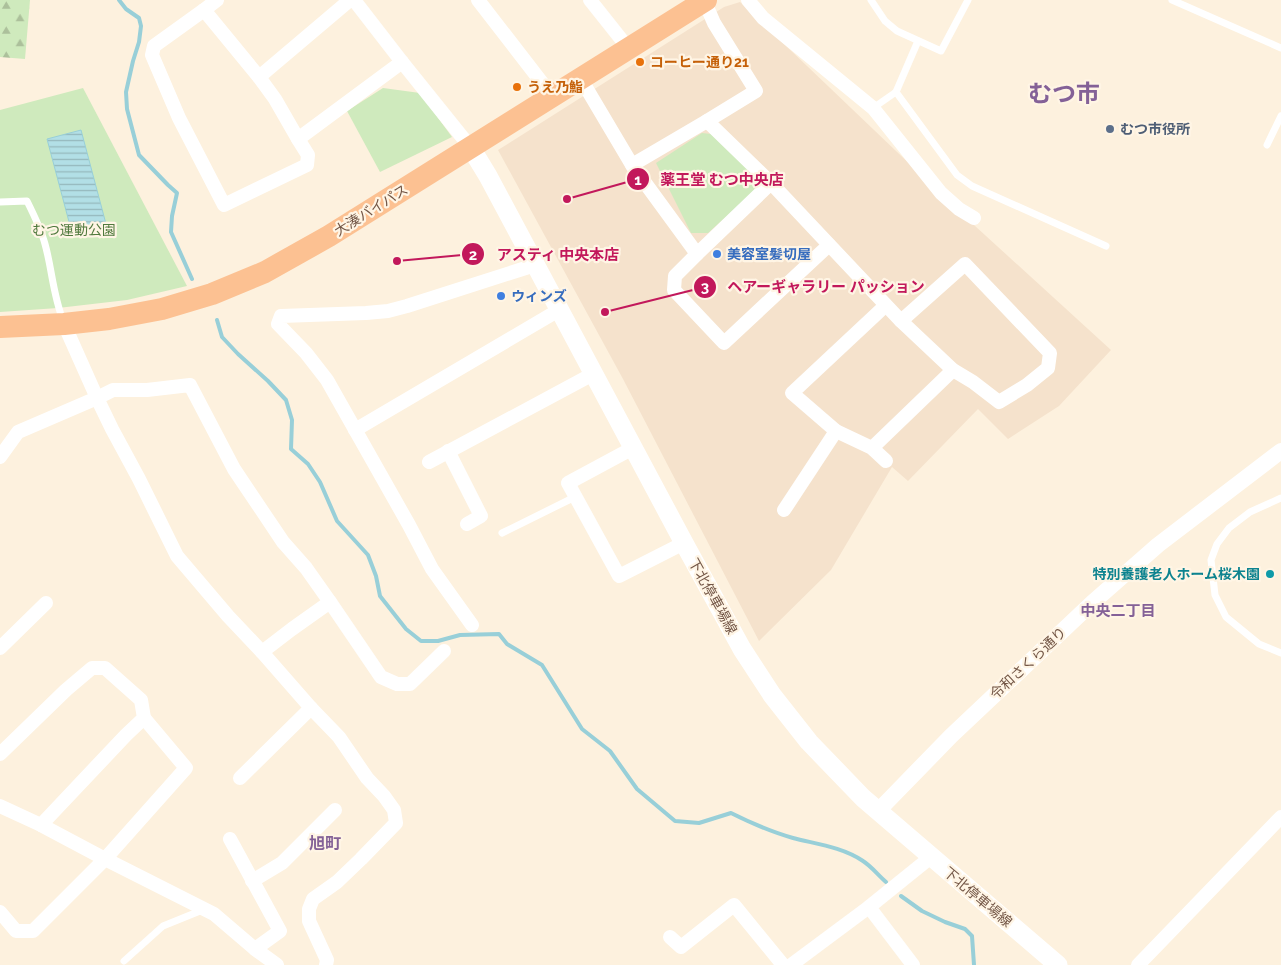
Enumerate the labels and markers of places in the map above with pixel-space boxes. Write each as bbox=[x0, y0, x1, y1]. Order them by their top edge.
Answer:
place label: コーヒー通り21 bbox=[650, 54, 749, 70]
marker: コーヒー通り21 bbox=[634, 56, 646, 68]
place label: うえ乃鮨 bbox=[527, 79, 583, 95]
marker: うえ乃鮨 bbox=[511, 81, 523, 93]
place label: むつ市役所 bbox=[1120, 121, 1190, 137]
marker: むつ市役所 bbox=[1104, 123, 1116, 135]
callout: 薬王堂 むつ中央店 bbox=[625, 164, 794, 194]
callout: アスティ 中央本店 bbox=[461, 239, 629, 269]
place label: 美容室髪切屋 bbox=[727, 246, 811, 262]
marker: 美容室髪切屋 bbox=[711, 248, 723, 260]
callout: ヘアーギャラリー パッション bbox=[692, 272, 935, 302]
place label: ウィンズ bbox=[511, 288, 567, 304]
marker: ウィンズ bbox=[495, 290, 507, 302]
place label: 特別養護老人ホーム桜木園 bbox=[1092, 566, 1260, 582]
marker: 特別養護老人ホーム桜木園 bbox=[1264, 568, 1276, 580]

